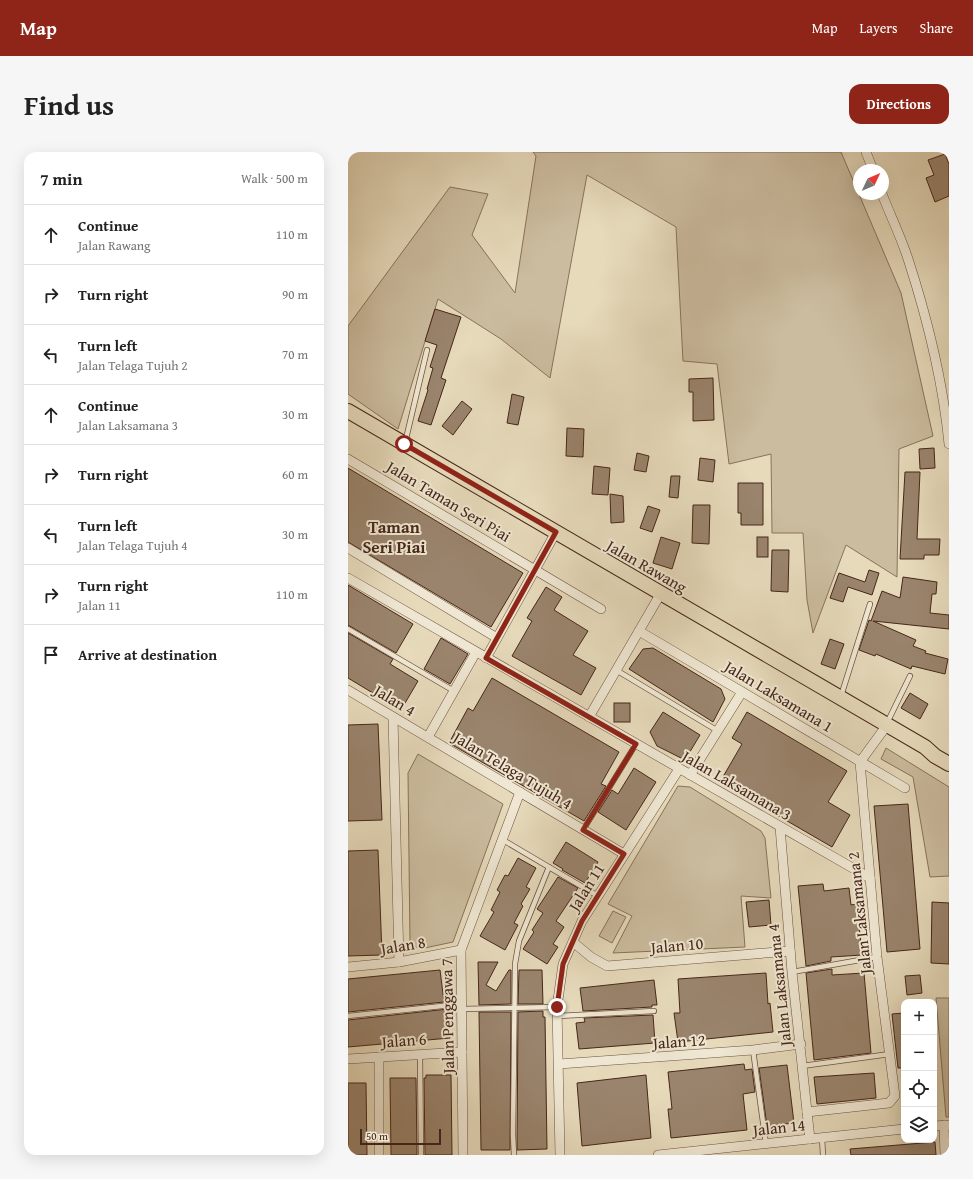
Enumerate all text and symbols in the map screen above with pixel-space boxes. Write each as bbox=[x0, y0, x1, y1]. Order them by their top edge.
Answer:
text: Map bbox=[20, 14, 57, 42]
text: Map bbox=[812, 18, 838, 38]
text: Layers bbox=[860, 18, 898, 38]
text: Share bbox=[920, 18, 953, 38]
text: Find us bbox=[24, 84, 114, 125]
button: Directions bbox=[849, 84, 949, 124]
north arrow bbox=[853, 164, 889, 200]
text: 7 min bbox=[40, 166, 82, 191]
text: Walk · 500 m bbox=[241, 169, 308, 188]
text: Continue bbox=[78, 215, 139, 236]
icon: ahead bbox=[40, 224, 62, 246]
text: 110 m bbox=[276, 225, 308, 244]
text: Jalan Rawang bbox=[78, 236, 151, 255]
icon: right bbox=[40, 284, 62, 306]
text: Turn right bbox=[78, 284, 149, 305]
text: 90 m bbox=[282, 285, 308, 304]
text: Turn left bbox=[78, 335, 137, 356]
icon: left bbox=[40, 344, 62, 366]
text: 70 m bbox=[282, 345, 308, 364]
text: Jalan Telaga Tujuh 2 bbox=[78, 356, 188, 375]
text: Continue bbox=[78, 395, 139, 416]
icon: ahead bbox=[40, 404, 62, 426]
text: 30 m bbox=[282, 405, 308, 424]
text: Jalan Laksamana 3 bbox=[78, 416, 178, 435]
route start bbox=[395, 435, 413, 453]
street label: Jalan Taman Seri Piai bbox=[384, 456, 514, 546]
icon: right bbox=[40, 464, 62, 486]
text: Turn right bbox=[78, 464, 149, 485]
text: 60 m bbox=[282, 465, 308, 484]
text: Turn left bbox=[78, 515, 137, 536]
district label: Taman Seri Piai bbox=[362, 517, 426, 557]
icon: left bbox=[40, 524, 62, 546]
text: 30 m bbox=[282, 525, 308, 544]
street label: Jalan Rawang bbox=[601, 532, 692, 599]
text: Jalan Telaga Tujuh 4 bbox=[78, 536, 188, 555]
text: Turn right bbox=[78, 575, 149, 596]
icon: right bbox=[40, 584, 62, 606]
text: 110 m bbox=[276, 585, 308, 604]
text: Jalan 11 bbox=[78, 596, 121, 615]
icon: arrive bbox=[40, 644, 62, 666]
text: Arrive at destination bbox=[78, 644, 217, 665]
street label: Jalan Laksamana 1 bbox=[718, 653, 838, 738]
street label: Jalan 4 bbox=[368, 677, 421, 722]
street label: Jalan Telaga Tujuh 4 bbox=[447, 724, 577, 815]
street label: Jalan Laksamana 3 bbox=[676, 743, 796, 826]
street label: Jalan Laksamana 2 bbox=[841, 851, 878, 977]
street label: Jalan 11 bbox=[561, 858, 610, 917]
street label: Jalan Laksamana 4 bbox=[761, 922, 798, 1049]
street label: Jalan 8 bbox=[377, 930, 427, 961]
street label: Jalan 10 bbox=[648, 931, 705, 959]
street label: Jalan Penggawa 7 bbox=[434, 958, 460, 1076]
route end bbox=[548, 998, 566, 1016]
map controls bbox=[901, 999, 937, 1143]
button: + bbox=[901, 999, 937, 1035]
street label: Jalan 6 bbox=[379, 1026, 428, 1054]
street label: Jalan 12 bbox=[650, 1027, 706, 1055]
button: − bbox=[901, 1035, 937, 1071]
button: locate bbox=[901, 1071, 937, 1107]
button: layers bbox=[901, 1107, 937, 1143]
street label: Jalan 14 bbox=[750, 1112, 807, 1142]
scale bar bbox=[360, 1127, 441, 1146]
text: 50 m bbox=[366, 1128, 388, 1144]

